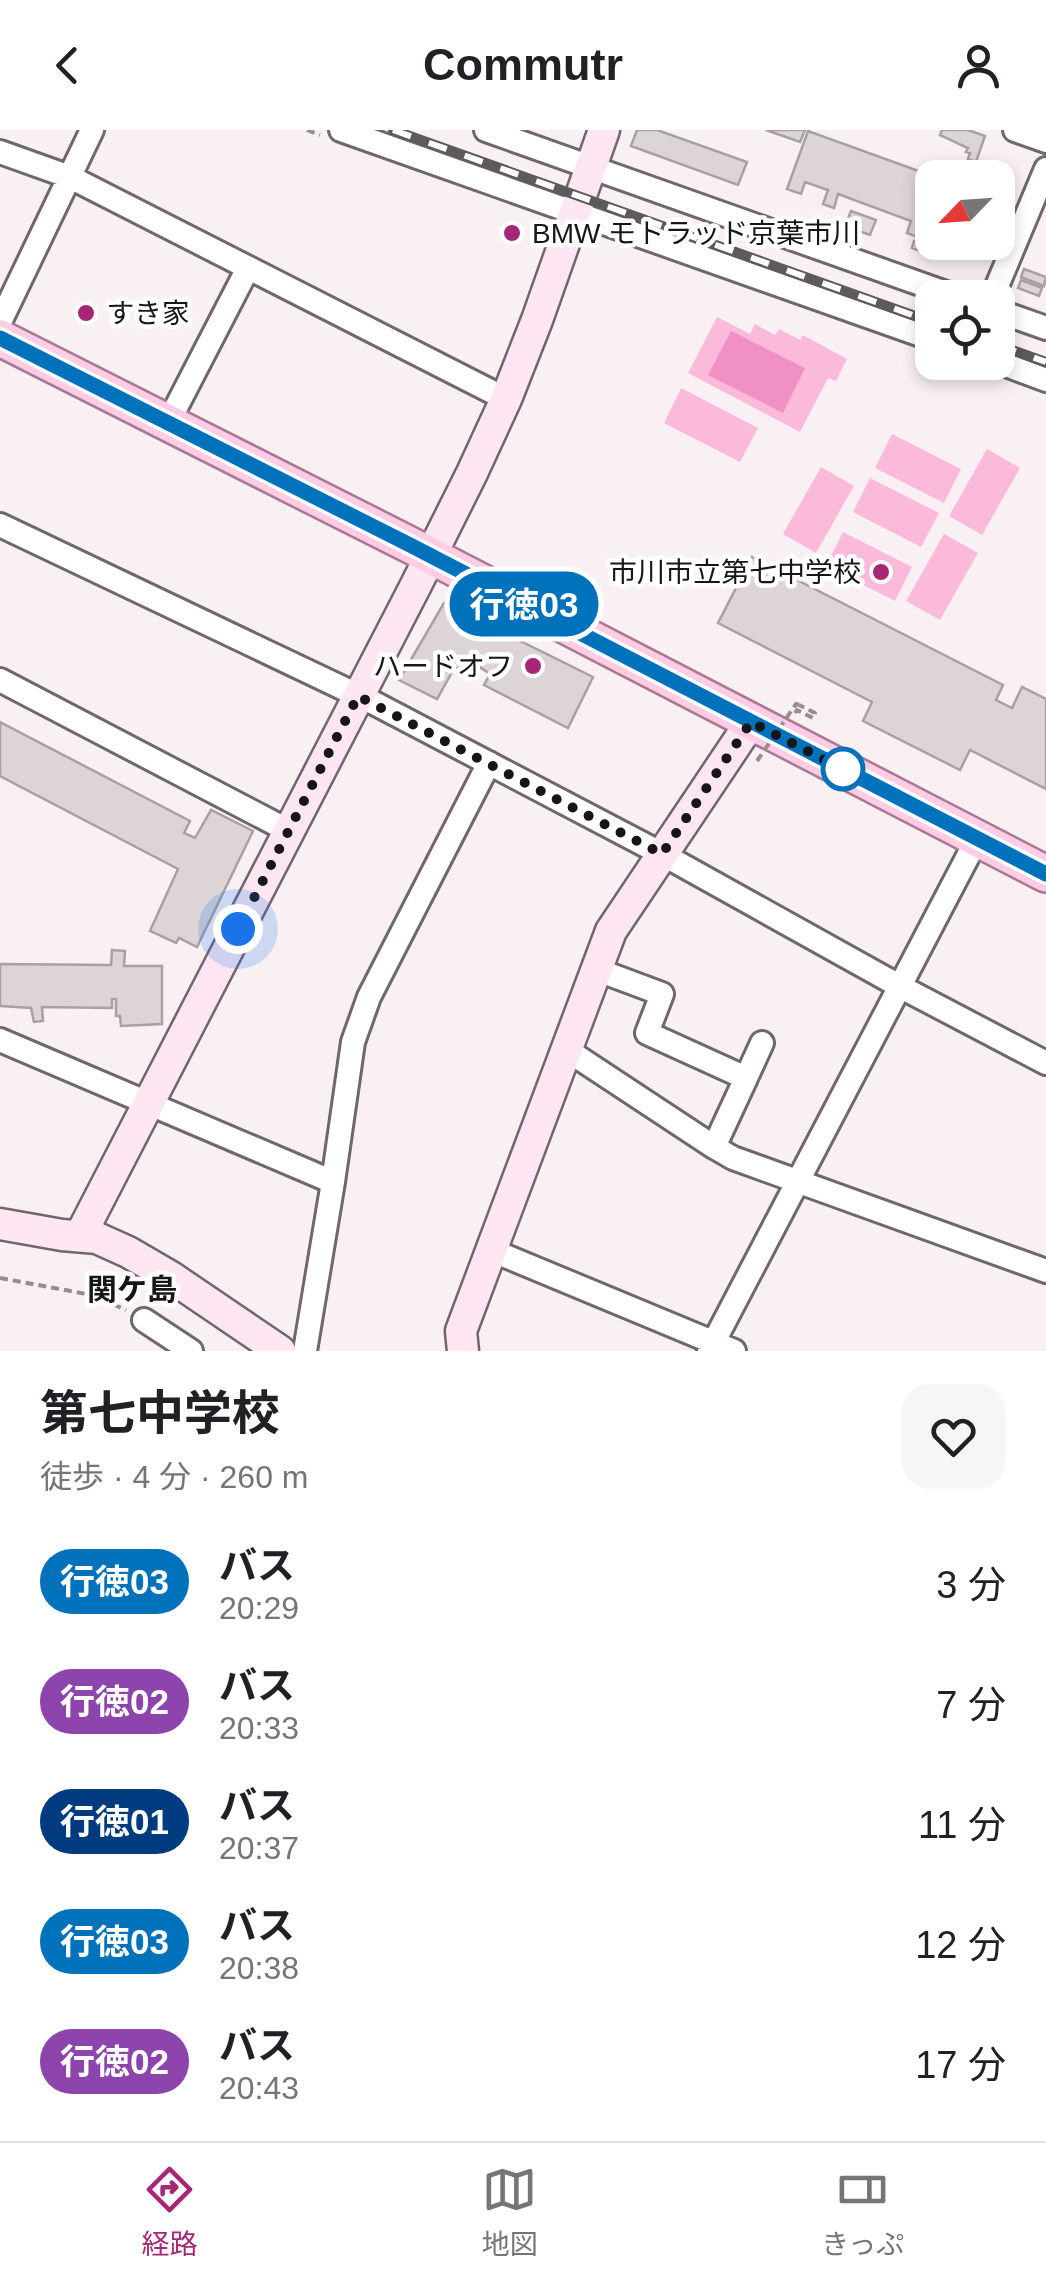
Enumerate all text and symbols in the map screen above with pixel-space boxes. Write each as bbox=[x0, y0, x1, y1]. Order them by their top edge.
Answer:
icon: back bbox=[40, 38, 95, 93]
icon: person bbox=[951, 38, 1006, 93]
text: Commutr bbox=[423, 39, 623, 90]
north arrow bbox=[915, 160, 1015, 260]
map controls bbox=[915, 160, 1015, 380]
place label: BMW モトラッド京葉市川 bbox=[532, 218, 860, 249]
marker: BMW モトラッド京葉市川 bbox=[501, 222, 523, 244]
button: locate bbox=[915, 280, 1015, 380]
place label: すき家 bbox=[106, 298, 190, 329]
marker: すき家 bbox=[75, 302, 97, 324]
place label: 市川市立第七中学校 bbox=[609, 557, 861, 588]
marker: 市川市立第七中学校 bbox=[870, 561, 892, 583]
line badge: 行徳03 bbox=[454, 572, 594, 636]
text: 行徳03 bbox=[470, 585, 578, 624]
place label: ハードオフ bbox=[373, 651, 513, 682]
marker: ハードオフ bbox=[522, 655, 544, 677]
unlabelled marker bbox=[822, 748, 864, 790]
your location bbox=[213, 904, 263, 954]
district label: 関ケ島 bbox=[87, 1273, 177, 1306]
button: heart bbox=[901, 1384, 1006, 1489]
text: 第七中学校 bbox=[40, 1387, 280, 1440]
text: 徒歩 · 4 分 · 260 m bbox=[40, 1459, 309, 1495]
text: バス bbox=[219, 1545, 295, 1587]
text: 行徳03 bbox=[60, 1562, 169, 1601]
text: 3 分 bbox=[936, 1564, 1006, 1606]
text: 20:29 bbox=[219, 1590, 299, 1626]
text: バス bbox=[219, 1665, 295, 1707]
text: 行徳02 bbox=[60, 1682, 169, 1721]
text: 7 分 bbox=[936, 1684, 1006, 1726]
text: 20:33 bbox=[219, 1710, 299, 1746]
text: バス bbox=[219, 1785, 295, 1827]
text: 行徳01 bbox=[60, 1802, 169, 1841]
text: 11 分 bbox=[918, 1804, 1006, 1846]
text: 20:37 bbox=[219, 1830, 299, 1866]
text: バス bbox=[219, 1905, 295, 1947]
text: 行徳03 bbox=[60, 1922, 169, 1961]
text: 12 分 bbox=[915, 1924, 1006, 1966]
text: 20:38 bbox=[219, 1950, 299, 1986]
text: バス bbox=[219, 2025, 295, 2067]
text: 行徳02 bbox=[60, 2042, 169, 2081]
text: 17 分 bbox=[915, 2044, 1006, 2086]
text: 20:43 bbox=[219, 2070, 299, 2106]
tab: 経路 bbox=[142, 2162, 198, 2262]
tab: 地図 bbox=[482, 2162, 538, 2262]
tab: きっぷ bbox=[821, 2162, 904, 2262]

